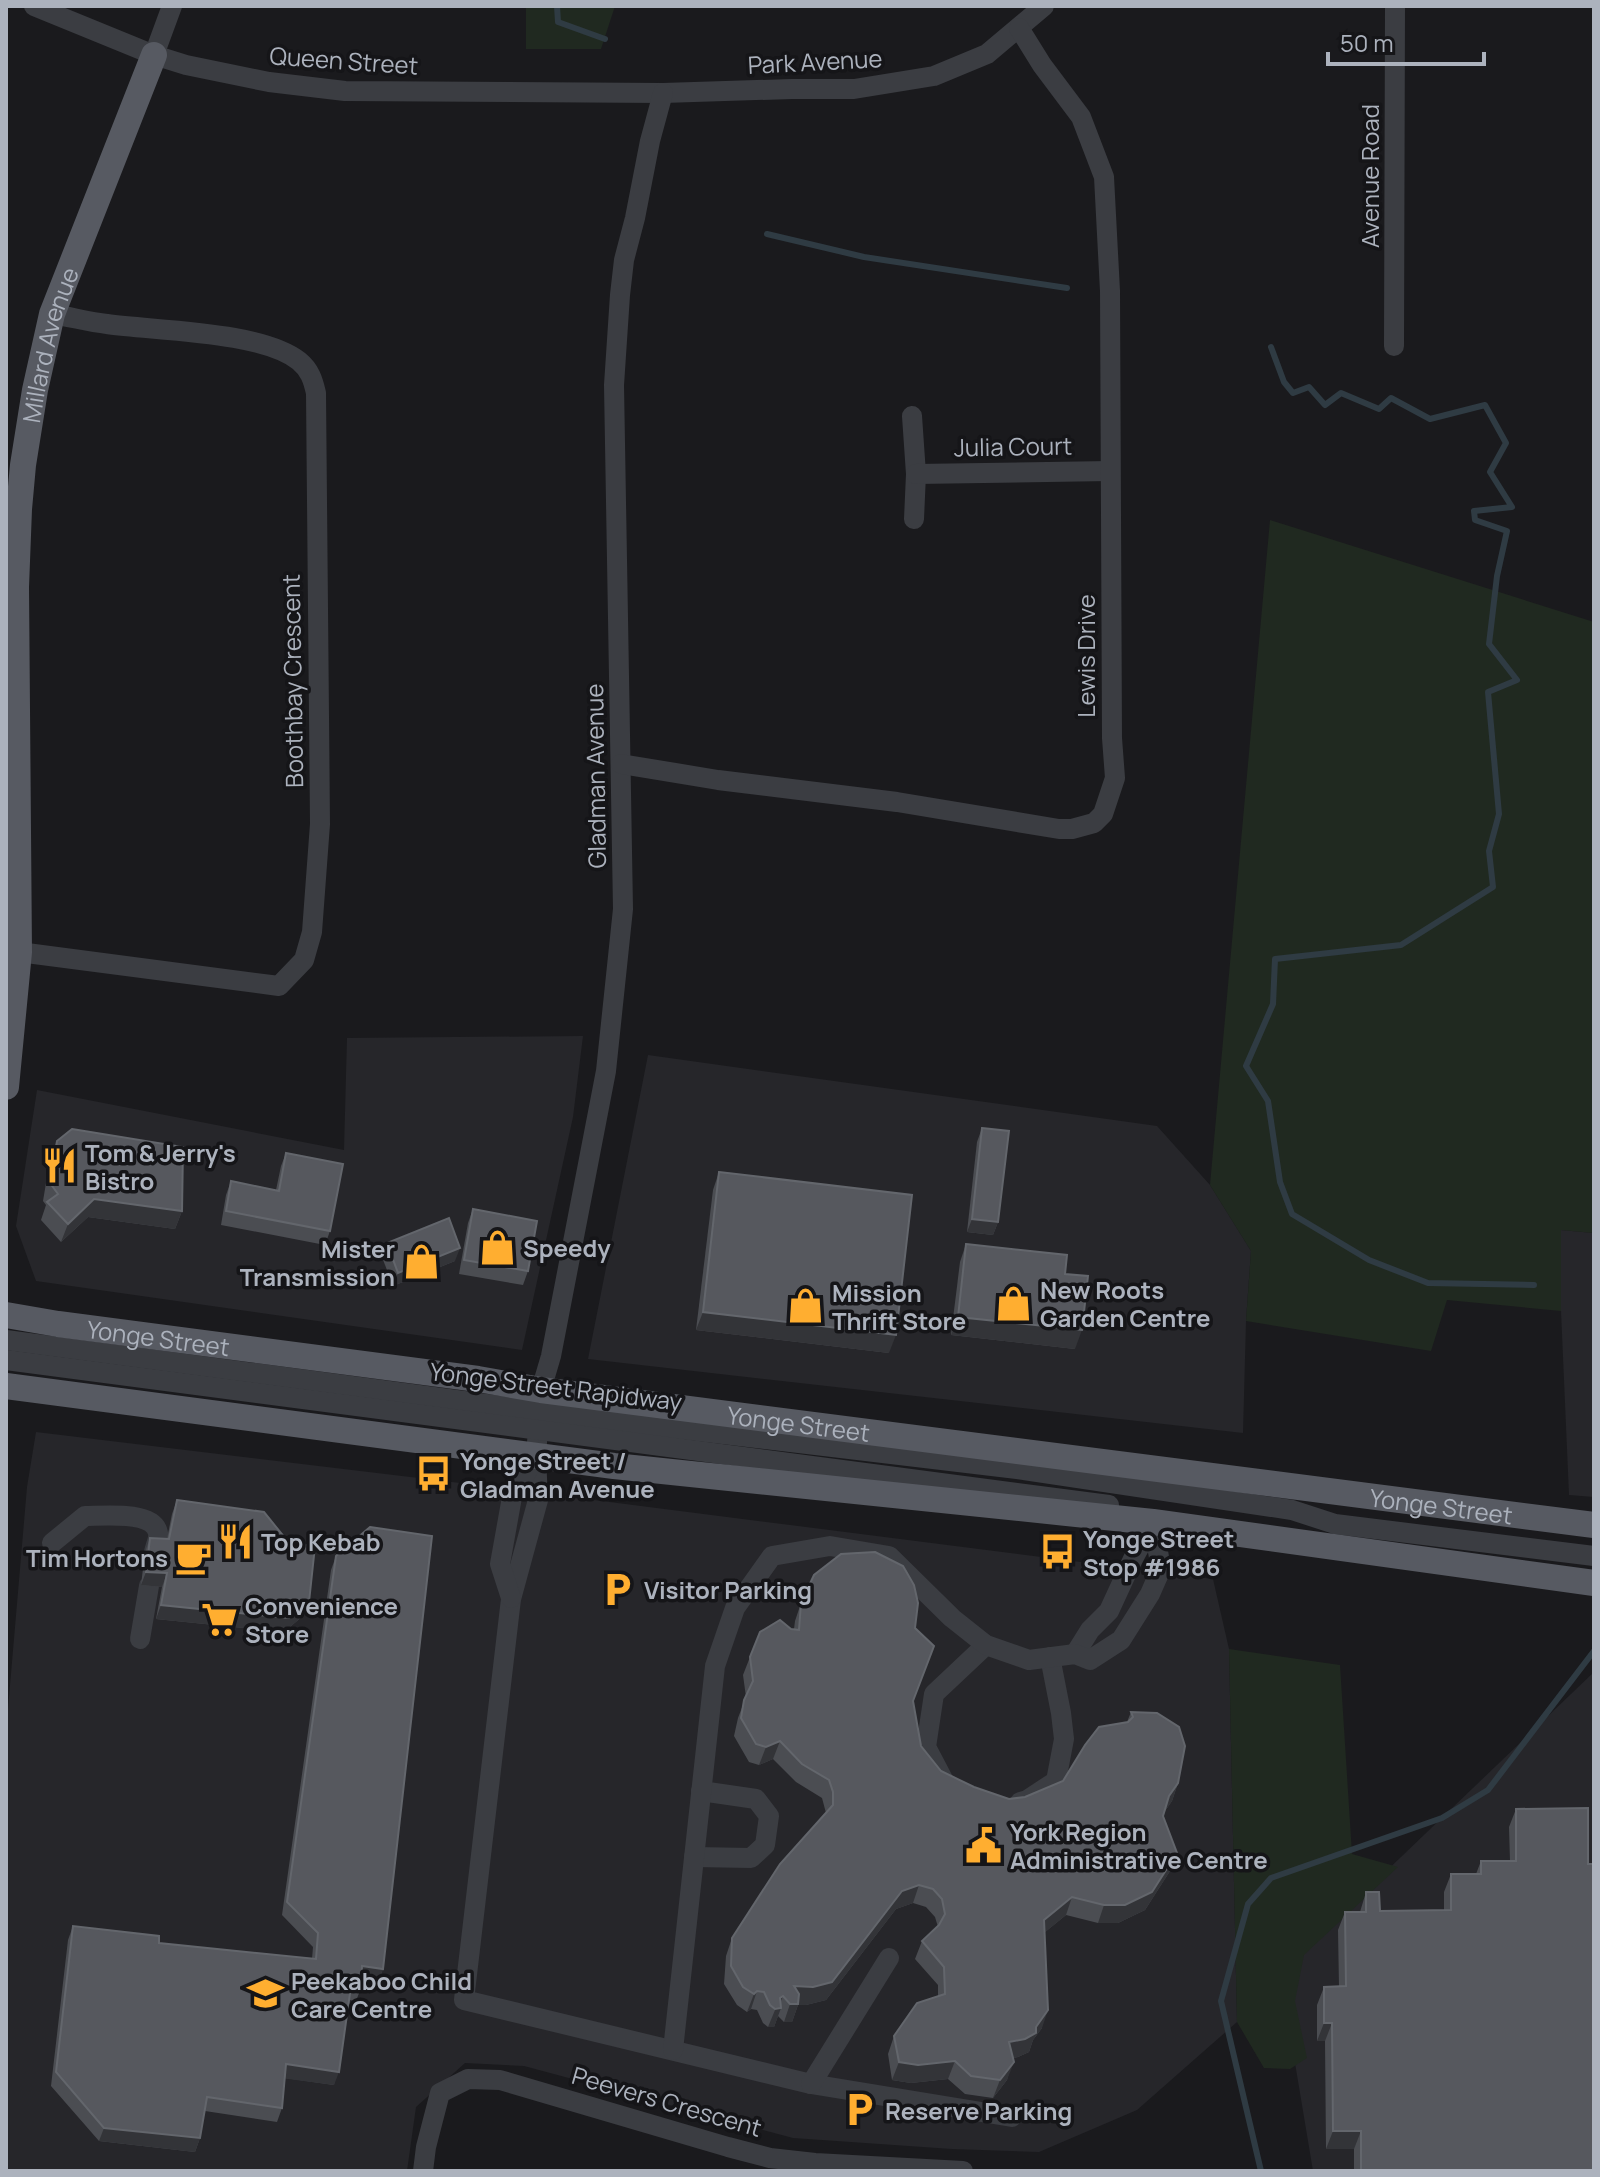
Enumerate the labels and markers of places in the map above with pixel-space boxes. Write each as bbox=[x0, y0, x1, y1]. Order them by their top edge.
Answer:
place label: Tom & Jerry's Bistro bbox=[85, 1136, 236, 1197]
restaurant icon: Tom & Jerry's Bistro bbox=[40, 1147, 78, 1185]
shop icon: Speedy bbox=[478, 1228, 516, 1266]
place label: Speedy bbox=[523, 1231, 611, 1264]
place label: Mister Transmission bbox=[240, 1232, 395, 1293]
shop icon: Mister Transmission bbox=[402, 1243, 440, 1281]
place label: New Roots Garden Centre bbox=[1040, 1273, 1210, 1334]
place label: Mission Thrift Store bbox=[832, 1276, 966, 1337]
shop icon: New Roots Garden Centre bbox=[995, 1284, 1033, 1322]
shop icon: Mission Thrift Store bbox=[787, 1287, 825, 1325]
place label: Yonge Street / Gladman Avenue bbox=[460, 1444, 655, 1505]
bus stop icon: Yonge Street / Gladman Avenue bbox=[415, 1455, 453, 1493]
restaurant icon: Top Kebab bbox=[216, 1522, 254, 1560]
place label: Yonge Street Stop #1986 bbox=[1083, 1522, 1234, 1583]
place label: Top Kebab bbox=[261, 1525, 380, 1558]
bus stop icon: Yonge Street Stop #1986 bbox=[1038, 1533, 1076, 1571]
cafe icon: Tim Hortons bbox=[175, 1538, 213, 1576]
place label: Tim Hortons bbox=[26, 1541, 168, 1574]
parking icon: Visitor Parking bbox=[599, 1570, 637, 1608]
place label: Visitor Parking bbox=[644, 1573, 812, 1606]
place label: Convenience Store bbox=[245, 1589, 398, 1650]
supermarket icon: Convenience Store bbox=[200, 1600, 238, 1638]
place label: York Region Administrative Centre bbox=[1010, 1815, 1268, 1876]
public building icon: York Region Administrative Centre bbox=[965, 1826, 1003, 1864]
place label: Peekaboo Child Care Centre bbox=[291, 1964, 472, 2025]
school or university icon: Peekaboo Child Care Centre bbox=[246, 1975, 284, 2013]
parking icon: Reserve Parking bbox=[840, 2091, 878, 2129]
place label: Reserve Parking bbox=[885, 2094, 1072, 2127]

